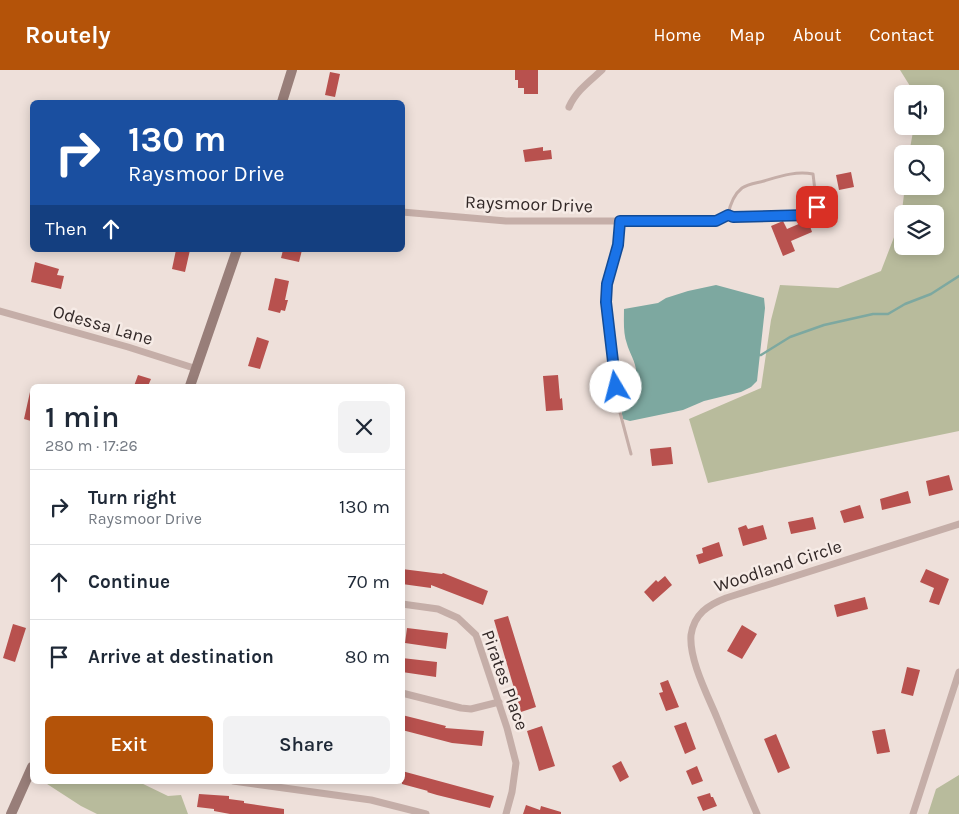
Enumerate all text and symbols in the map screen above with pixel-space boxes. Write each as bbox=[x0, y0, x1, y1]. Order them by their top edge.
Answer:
text: Routely bbox=[25, 21, 111, 49]
text: Home bbox=[653, 24, 701, 46]
text: Map bbox=[729, 24, 765, 46]
text: About bbox=[793, 24, 842, 46]
text: Contact bbox=[870, 24, 934, 46]
map controls bbox=[894, 85, 944, 255]
button: sound bbox=[894, 85, 944, 135]
text: 130 m bbox=[128, 119, 226, 160]
icon: right bbox=[45, 120, 110, 185]
button: search bbox=[894, 145, 944, 195]
text: Raysmoor Drive bbox=[128, 161, 285, 187]
pin bbox=[796, 186, 838, 228]
street label: Raysmoor Drive bbox=[465, 191, 593, 217]
icon: arrive bbox=[803, 193, 831, 221]
button: layers bbox=[894, 205, 944, 255]
icon: ahead bbox=[97, 215, 125, 243]
text: Then bbox=[45, 218, 87, 240]
street label: Odessa Lane bbox=[50, 300, 156, 350]
position arrow bbox=[589, 360, 641, 412]
text: 1 min bbox=[45, 399, 119, 435]
button: close bbox=[338, 401, 390, 453]
text: 280 m · 17:26 bbox=[45, 436, 138, 455]
text: Turn right bbox=[88, 487, 177, 509]
icon: right bbox=[45, 493, 73, 521]
text: 130 m bbox=[339, 496, 390, 518]
text: Raysmoor Drive bbox=[88, 509, 202, 528]
street label: Woodland Circle bbox=[711, 535, 845, 597]
icon: ahead bbox=[45, 568, 73, 596]
text: Continue bbox=[88, 571, 170, 593]
text: 70 m bbox=[348, 571, 390, 593]
street label: Pirates Place bbox=[477, 627, 533, 733]
icon: arrive bbox=[45, 643, 73, 671]
text: Arrive at destination bbox=[88, 646, 274, 668]
text: 80 m bbox=[345, 646, 390, 668]
button: Exit bbox=[45, 716, 213, 774]
button: Share bbox=[223, 716, 390, 774]

